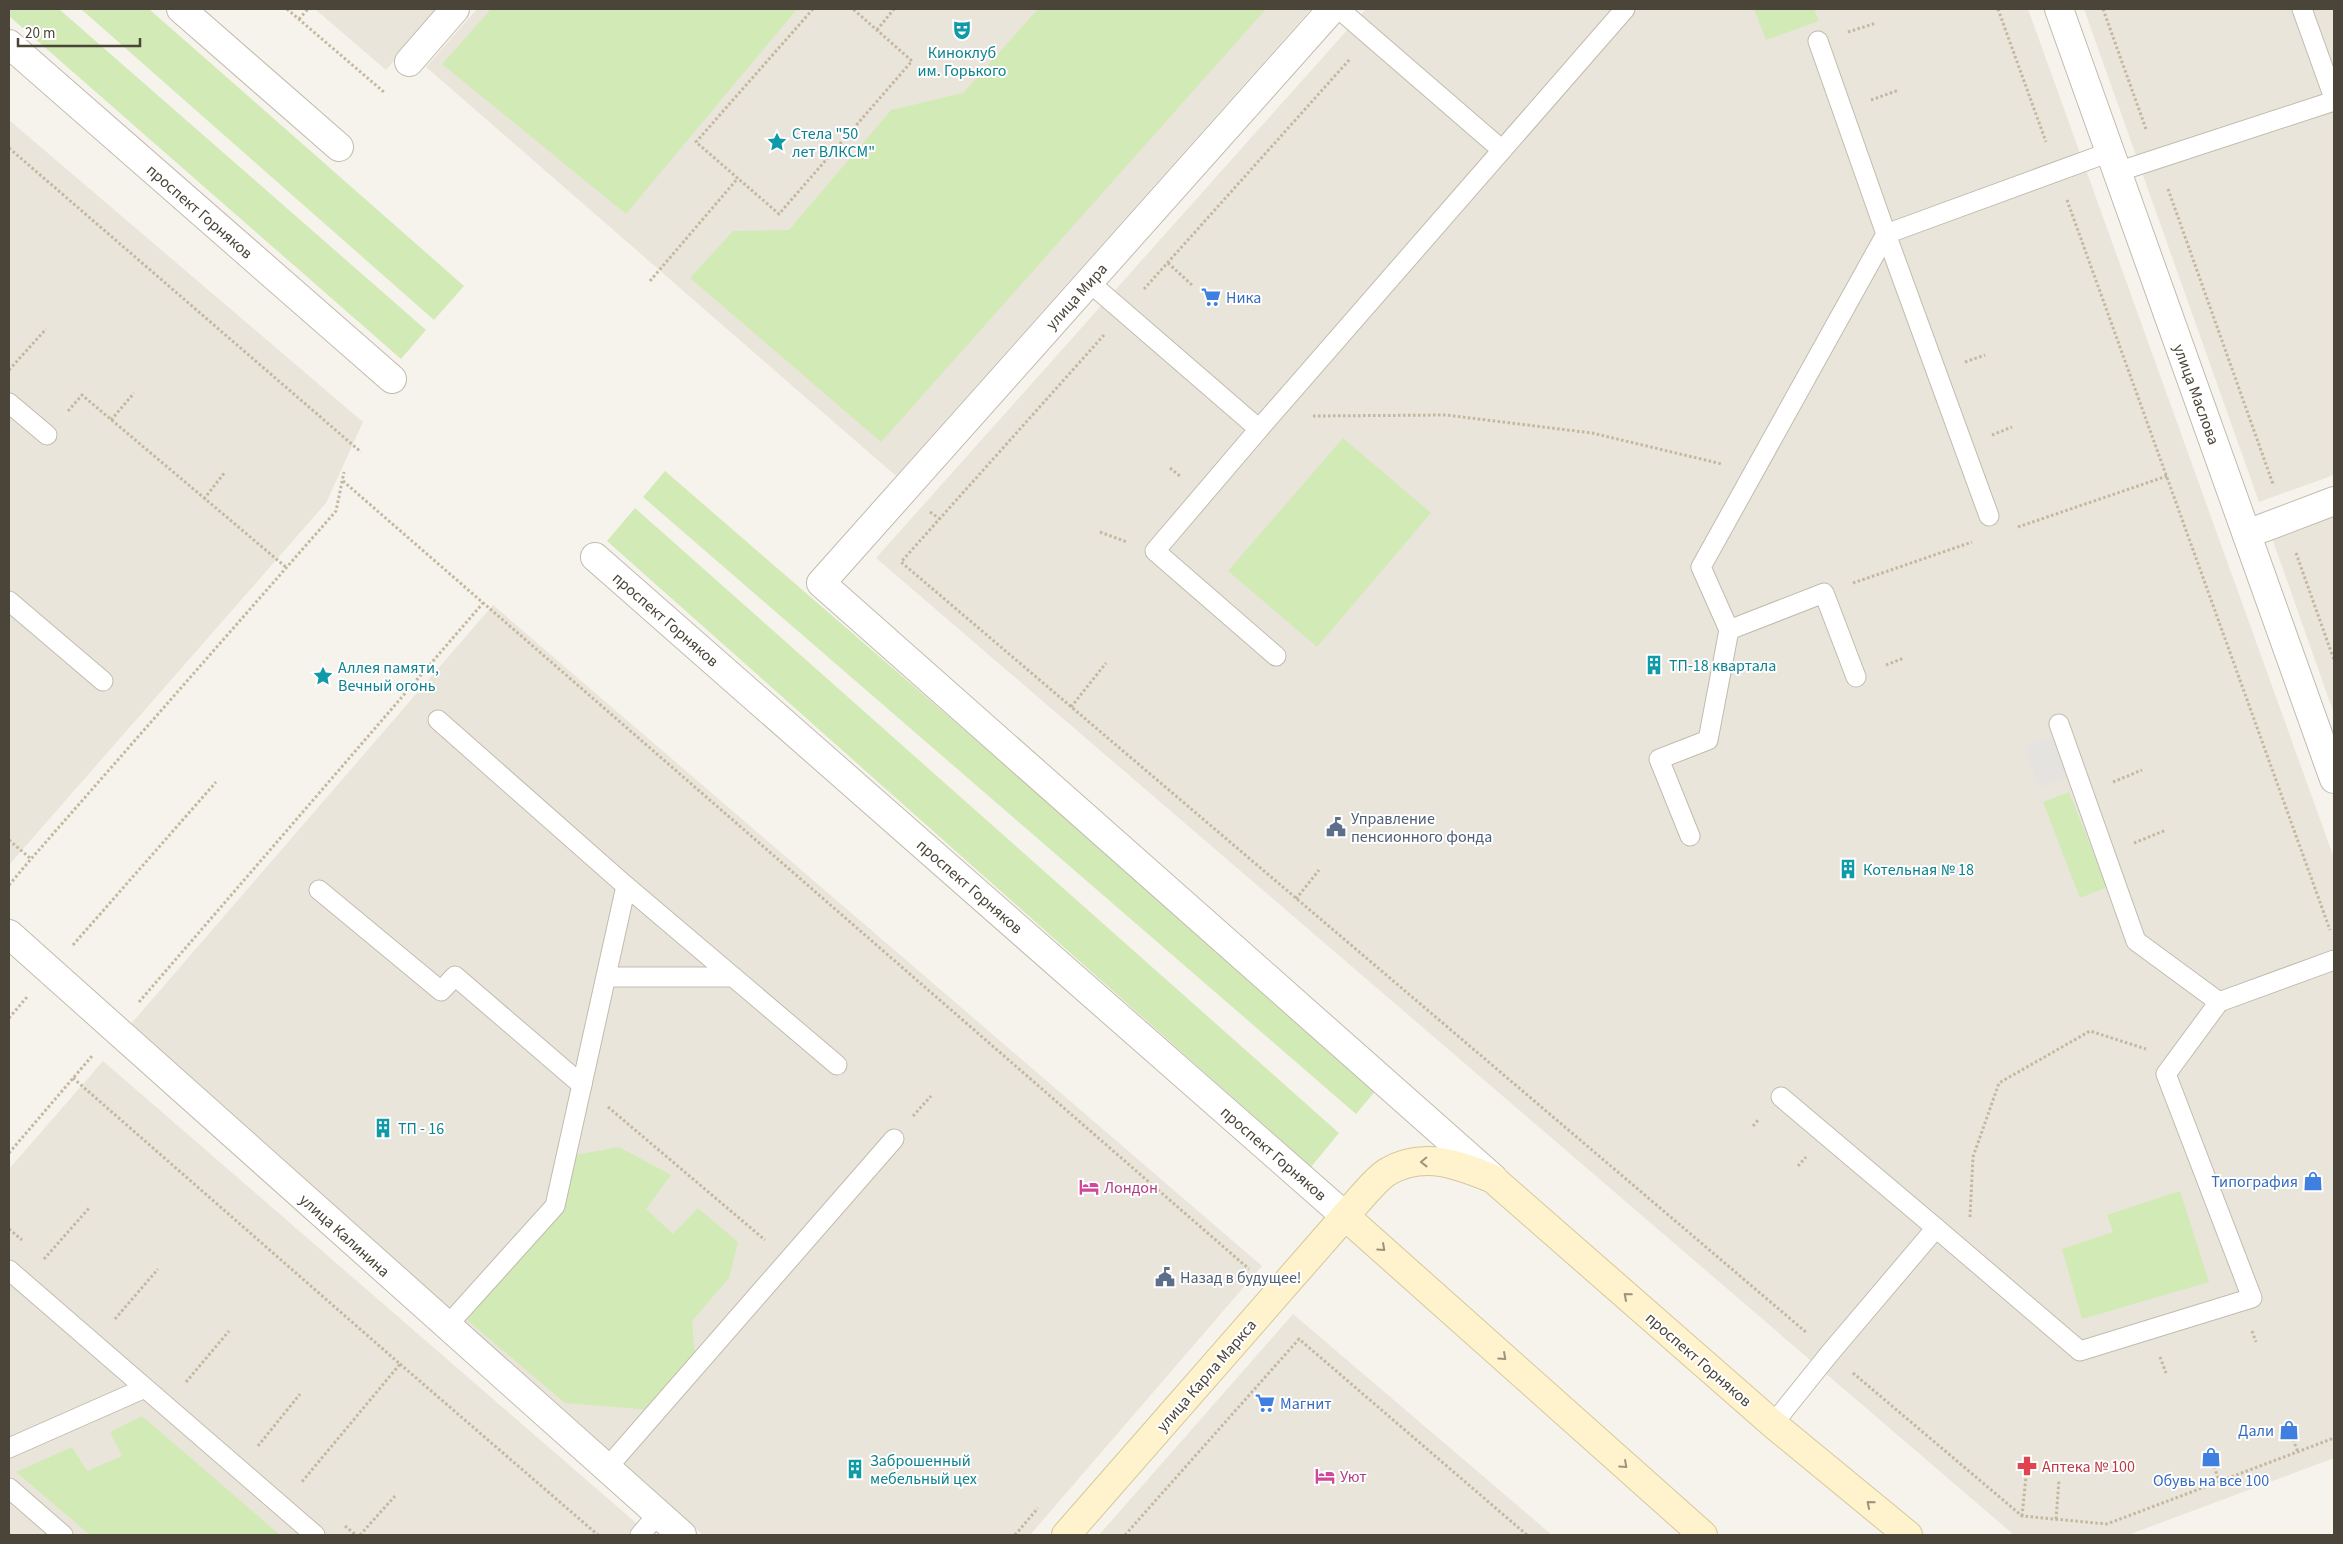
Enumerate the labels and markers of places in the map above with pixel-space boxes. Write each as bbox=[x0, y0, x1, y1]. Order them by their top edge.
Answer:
theatre icon: Киноклуб им. Горького bbox=[951, 19, 973, 41]
place label: Киноклуб им. Горького bbox=[918, 42, 1006, 82]
place label: Стела "50 лет ВЛКСМ" bbox=[792, 123, 875, 163]
place icon: Стела "50 лет ВЛКСМ" bbox=[766, 131, 788, 153]
supermarket icon: Ника bbox=[1200, 286, 1222, 308]
place label: Ника bbox=[1226, 287, 1261, 309]
building icon: ТП-18 квартала bbox=[1643, 654, 1665, 676]
place label: ТП-18 квартала bbox=[1669, 655, 1776, 677]
place label: Аллея памяти, Вечный огонь bbox=[338, 657, 439, 697]
place icon: Аллея памяти, Вечный огонь bbox=[312, 665, 334, 687]
place label: Управление пенсионного фонда bbox=[1351, 808, 1492, 848]
public building icon: Управление пенсионного фонда bbox=[1325, 816, 1347, 838]
building icon: Котельная № 18 bbox=[1837, 858, 1859, 880]
place label: Котельная № 18 bbox=[1863, 859, 1974, 881]
building icon: ТП - 16 bbox=[372, 1117, 394, 1139]
place label: ТП - 16 bbox=[398, 1118, 444, 1140]
shop icon: Типография bbox=[2302, 1170, 2324, 1192]
place label: Типография bbox=[2211, 1171, 2298, 1193]
hotel icon: Лондон bbox=[1078, 1176, 1100, 1198]
place label: Лондон bbox=[1104, 1177, 1158, 1199]
public building icon: Назад в будущее! bbox=[1154, 1266, 1176, 1288]
place label: Назад в будущее! bbox=[1180, 1267, 1301, 1289]
supermarket icon: Магнит bbox=[1254, 1392, 1276, 1414]
place label: Магнит bbox=[1280, 1393, 1332, 1415]
shop icon: Дали bbox=[2278, 1419, 2300, 1441]
place label: Дали bbox=[2238, 1420, 2274, 1442]
shop icon: Обувь на все 100 bbox=[2200, 1446, 2222, 1468]
place label: Заброшенный мебельный цех bbox=[870, 1450, 977, 1490]
pharmacy icon: Аптека № 100 bbox=[2016, 1455, 2038, 1477]
place label: Аптека № 100 bbox=[2042, 1456, 2135, 1478]
building icon: Заброшенный мебельный цех bbox=[844, 1458, 866, 1480]
hotel icon: Уют bbox=[1314, 1465, 1336, 1487]
place label: Уют bbox=[1340, 1466, 1367, 1488]
place label: Обувь на все 100 bbox=[2153, 1470, 2269, 1492]

